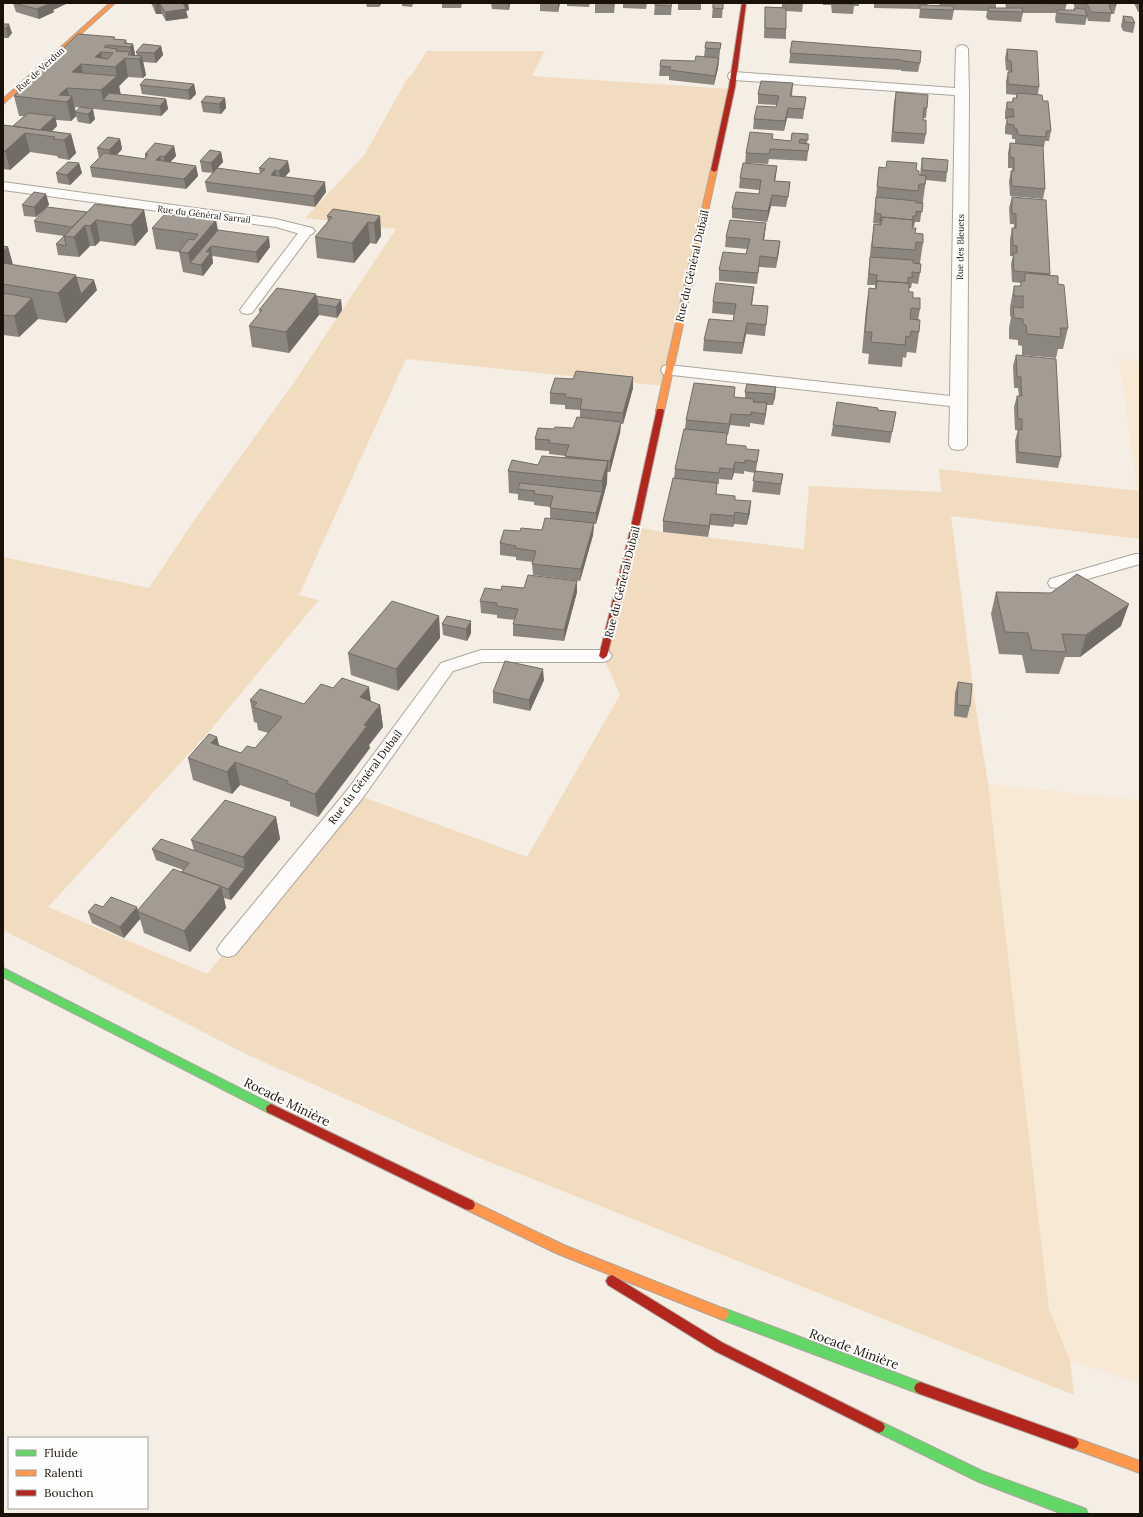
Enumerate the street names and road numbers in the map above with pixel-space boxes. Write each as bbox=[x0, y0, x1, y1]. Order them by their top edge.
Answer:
street label: Rue de Verdun bbox=[14, 44, 67, 94]
street label: Rue du Général Sarrail bbox=[157, 203, 252, 225]
street label: Rue du Général Dubail bbox=[672, 209, 712, 323]
street label: Rue des Bleuets bbox=[954, 214, 966, 280]
street label: Rue du Général Dubail bbox=[601, 525, 643, 639]
street label: Rue du Général Dubail bbox=[325, 727, 405, 827]
street label: Rocade Minière bbox=[241, 1074, 333, 1130]
street label: Rocade Minière bbox=[807, 1325, 901, 1373]

